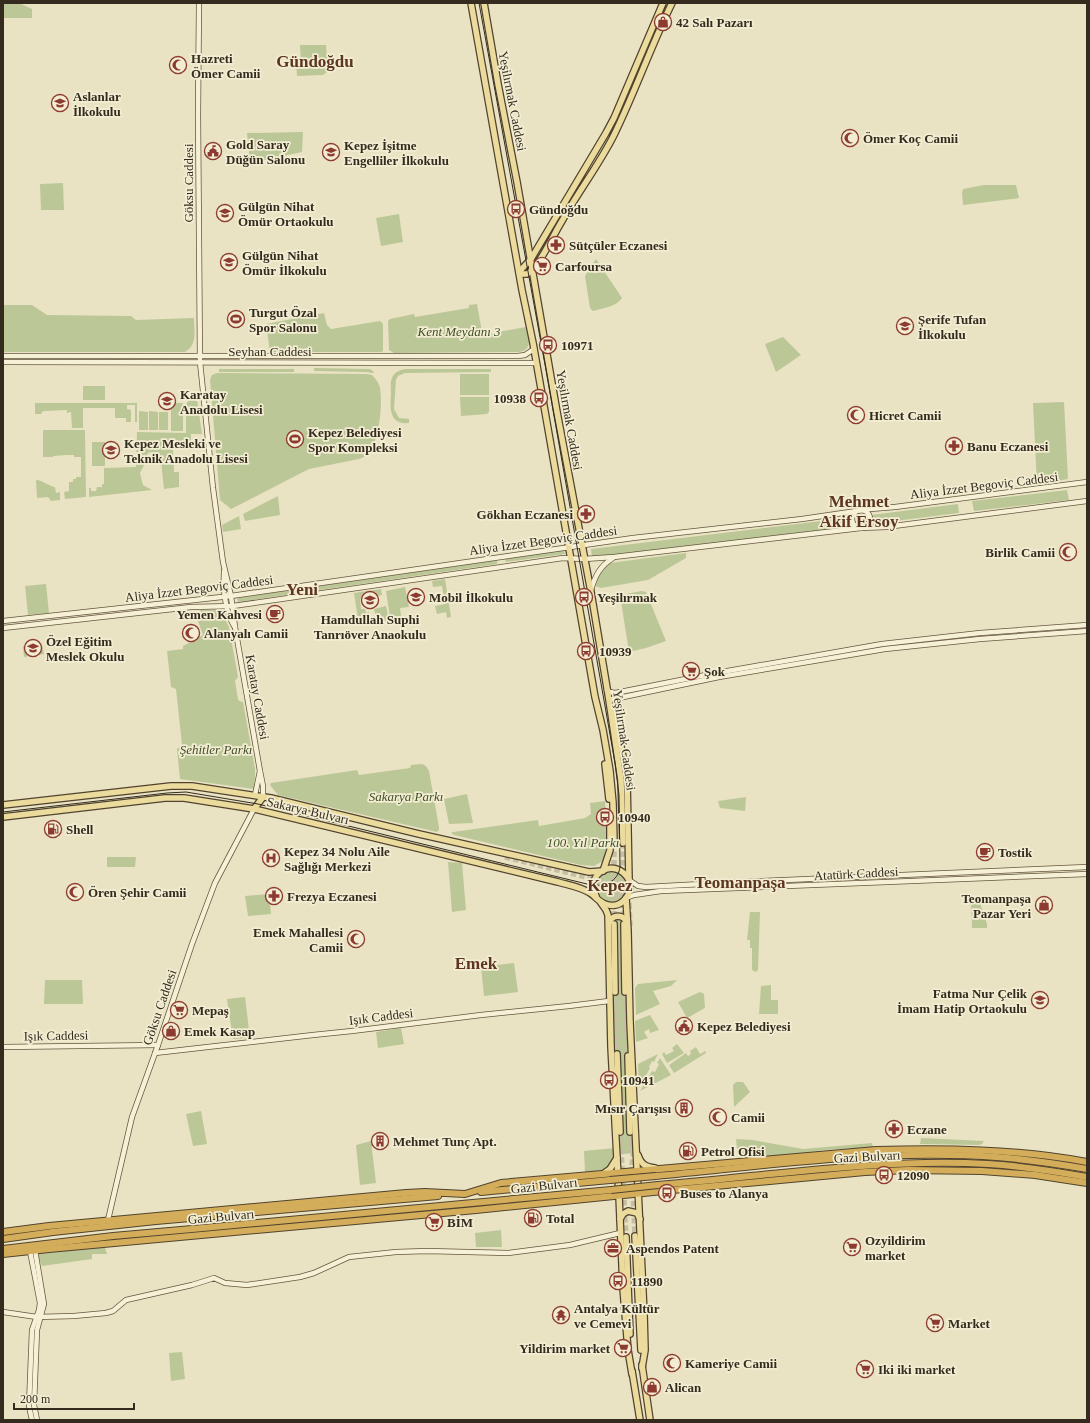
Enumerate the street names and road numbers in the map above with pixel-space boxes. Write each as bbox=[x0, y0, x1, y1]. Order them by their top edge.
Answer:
street label: Yeşilırmak Caddesi bbox=[495, 50, 530, 153]
street label: Göksu Caddesi bbox=[181, 143, 196, 223]
street label: Seyhan Caddesi bbox=[228, 344, 312, 359]
street label: Yeşilırmak Caddesi bbox=[553, 369, 586, 472]
street label: Aliya İzzet Begoviç Caddesi bbox=[909, 469, 1059, 502]
street label: Aliya İzzet Begoviç Caddesi bbox=[468, 523, 618, 558]
street label: Aliya İzzet Begoviç Caddesi bbox=[124, 572, 274, 605]
street label: Karatay Caddesi bbox=[243, 653, 272, 741]
street label: Yeşilırmak Caddesi bbox=[610, 689, 639, 792]
street label: Sakarya Bulvarı bbox=[265, 794, 351, 827]
street label: Atatürk Caddesi bbox=[813, 864, 899, 883]
street label: Göksu Caddesi bbox=[140, 967, 180, 1047]
street label: Işık Caddesi bbox=[348, 1005, 414, 1028]
street label: Işık Caddesi bbox=[24, 1027, 89, 1044]
street label: Gazi Bulvarı bbox=[833, 1147, 901, 1166]
street label: Gazi Bulvarı bbox=[510, 1175, 578, 1196]
street label: Gazi Bulvarı bbox=[187, 1206, 255, 1227]

